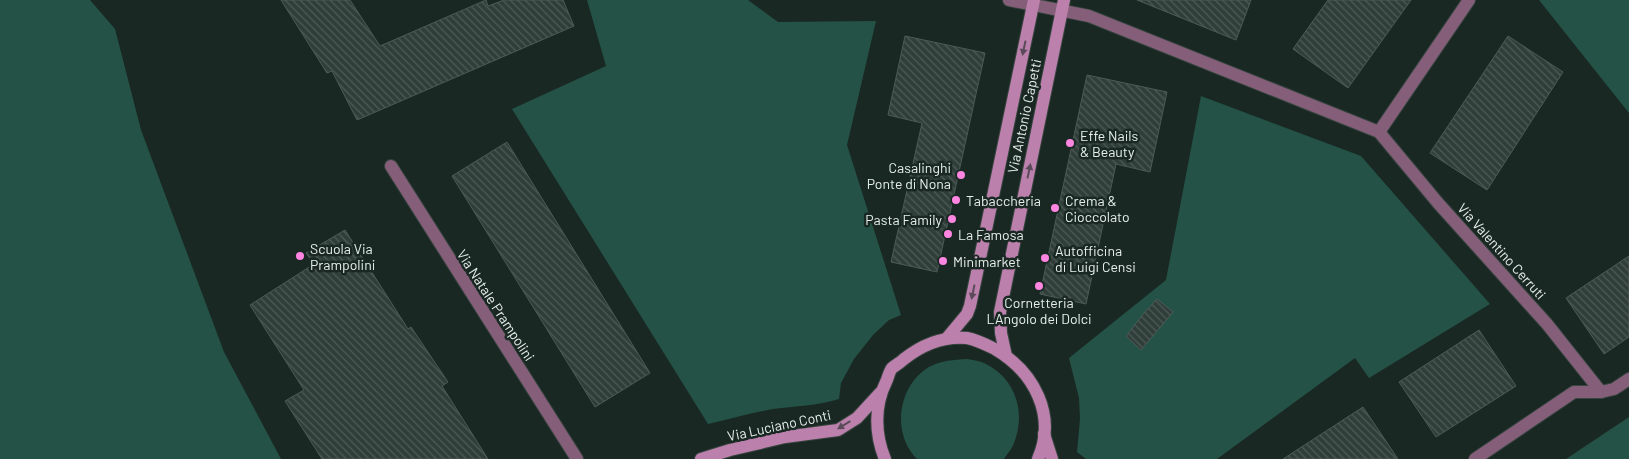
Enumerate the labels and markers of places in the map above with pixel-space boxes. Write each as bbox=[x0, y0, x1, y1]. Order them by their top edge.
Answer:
place label: Effe Nails & Beauty bbox=[1080, 127, 1138, 160]
marker: Effe Nails & Beauty bbox=[1064, 137, 1076, 149]
place label: Casalinghi Ponte di Nona bbox=[867, 159, 951, 192]
marker: Casalinghi Ponte di Nona bbox=[955, 169, 967, 181]
place label: Tabaccheria bbox=[966, 192, 1041, 209]
place label: Crema & Cioccolato bbox=[1065, 192, 1130, 225]
marker: Tabaccheria bbox=[950, 194, 962, 206]
marker: Crema & Cioccolato bbox=[1049, 202, 1061, 214]
place label: Pasta Family bbox=[865, 211, 943, 228]
marker: Pasta Family bbox=[946, 213, 958, 225]
place label: La Famosa bbox=[958, 226, 1024, 243]
marker: La Famosa bbox=[942, 228, 954, 240]
place label: Scuola Via Prampolini bbox=[310, 240, 375, 273]
place label: Autofficina di Luigi Censi bbox=[1055, 242, 1136, 275]
marker: Scuola Via Prampolini bbox=[294, 250, 306, 262]
marker: Autofficina di Luigi Censi bbox=[1039, 252, 1051, 264]
place label: Minimarket bbox=[953, 253, 1021, 270]
marker: Minimarket bbox=[937, 255, 949, 267]
marker: Cornetteria LAngolo dei Dolci bbox=[1033, 280, 1045, 292]
place label: Cornetteria LAngolo dei Dolci bbox=[986, 294, 1092, 327]

